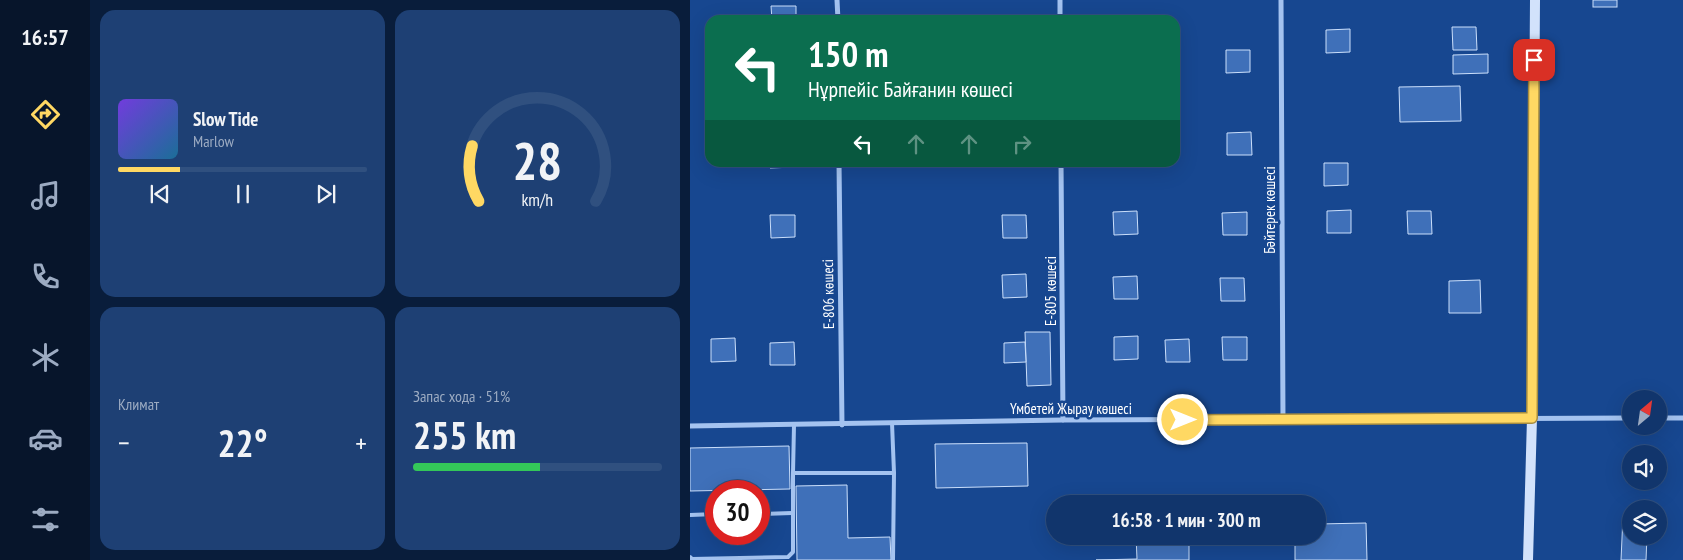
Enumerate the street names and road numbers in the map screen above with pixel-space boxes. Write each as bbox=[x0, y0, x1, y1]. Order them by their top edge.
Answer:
street label: Бәйтерек көшесі bbox=[1260, 166, 1279, 254]
street label: Е-805 көшесі bbox=[1041, 256, 1060, 326]
street label: Е-806 көшесі bbox=[818, 259, 838, 329]
street label: Үмбетей Жырау көшесі bbox=[1010, 399, 1132, 418]

